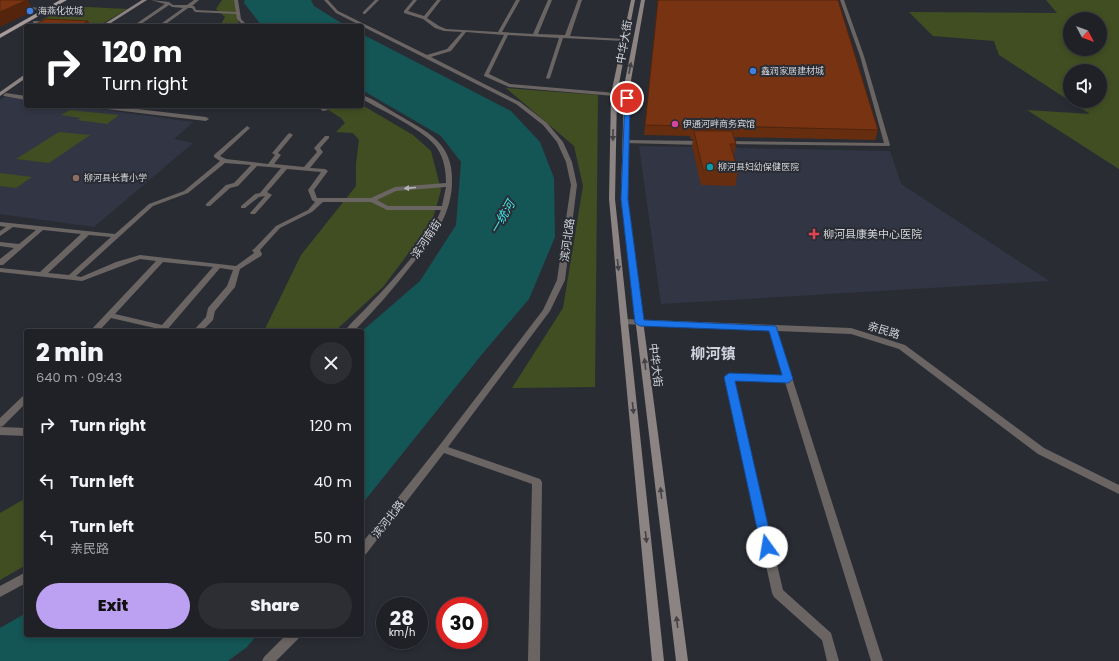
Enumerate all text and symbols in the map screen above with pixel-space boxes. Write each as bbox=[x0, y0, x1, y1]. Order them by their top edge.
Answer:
place label: 海燕化妆城 bbox=[38, 5, 83, 17]
marker: 海燕化妆城 bbox=[25, 6, 35, 16]
north arrow bbox=[1063, 12, 1107, 56]
map controls bbox=[1063, 12, 1107, 108]
street label: 中华大街 bbox=[612, 19, 636, 65]
text: 120 m bbox=[102, 33, 182, 72]
icon: right bbox=[36, 40, 88, 92]
one-way arrow bbox=[628, 62, 634, 74]
button: sound bbox=[1063, 64, 1107, 108]
place label: 鑫润家居建材城 bbox=[761, 65, 824, 77]
marker: 鑫润家居建材城 bbox=[748, 66, 758, 76]
text: Turn right bbox=[102, 71, 188, 96]
pin bbox=[610, 81, 644, 115]
icon: arrive bbox=[616, 87, 638, 109]
place label: 伊通河畔商务宾馆 bbox=[682, 118, 755, 130]
marker: 伊通河畔商务宾馆 bbox=[670, 119, 680, 129]
one-way arrow bbox=[610, 129, 616, 142]
place label: 柳河县妇幼保健医院 bbox=[718, 161, 799, 173]
marker: 柳河县妇幼保健医院 bbox=[705, 162, 715, 172]
place label: 柳河县长青小学 bbox=[84, 172, 147, 184]
marker: 柳河县长青小学 bbox=[71, 173, 81, 183]
one-way arrow bbox=[404, 185, 416, 191]
water label: 一统河 bbox=[486, 195, 519, 237]
street label: 滨河南街 bbox=[407, 216, 445, 262]
street label: 滨河北路 bbox=[556, 217, 578, 263]
place label: 柳河县康美中心医院 bbox=[823, 226, 922, 242]
marker: 柳河县康美中心医院 bbox=[808, 228, 820, 240]
one-way arrow bbox=[615, 259, 621, 271]
street label: 亲民路 bbox=[866, 318, 902, 342]
text: 2 min bbox=[36, 336, 104, 369]
button: close bbox=[310, 342, 352, 384]
street label: 中华大街 bbox=[645, 342, 667, 388]
district label: 柳河镇 bbox=[690, 343, 736, 364]
one-way arrow bbox=[642, 358, 648, 370]
text: 640 m · 09:43 bbox=[36, 368, 122, 387]
one-way arrow bbox=[629, 402, 636, 414]
icon: right bbox=[36, 414, 58, 436]
text: Turn right bbox=[70, 415, 146, 436]
text: 120 m bbox=[310, 415, 352, 436]
icon: left bbox=[36, 470, 58, 492]
text: Turn left bbox=[70, 471, 134, 492]
text: 40 m bbox=[314, 471, 352, 492]
one-way arrow bbox=[658, 487, 664, 499]
street label: 滨河北路 bbox=[368, 497, 408, 541]
text: Turn left bbox=[70, 516, 134, 537]
icon: left bbox=[36, 526, 58, 548]
position arrow bbox=[746, 526, 788, 568]
text: 50 m bbox=[314, 527, 352, 548]
one-way arrow bbox=[642, 531, 649, 543]
text: 亲民路 bbox=[70, 539, 109, 558]
button: Exit bbox=[36, 583, 190, 629]
button: Share bbox=[198, 583, 352, 629]
speed limit sign: 30 bbox=[436, 597, 488, 649]
text: 28 bbox=[390, 604, 414, 632]
one-way arrow bbox=[674, 616, 680, 628]
text: km/h bbox=[389, 625, 415, 640]

